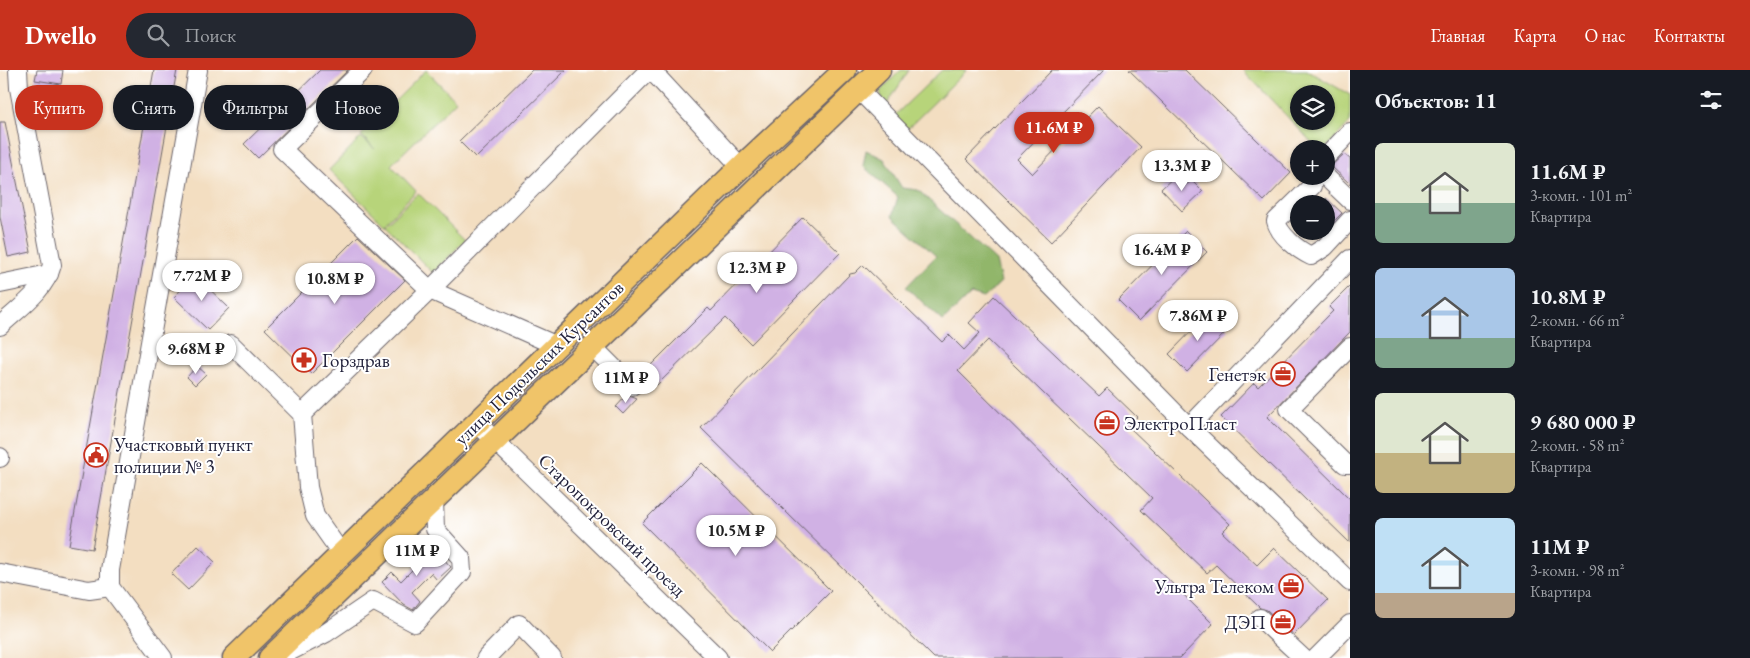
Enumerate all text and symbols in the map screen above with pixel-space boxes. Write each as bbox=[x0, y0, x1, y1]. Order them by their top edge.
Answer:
search box bbox=[126, 13, 476, 58]
text: Dwello bbox=[25, 20, 96, 51]
icon: search bbox=[144, 21, 172, 49]
text: Поиск bbox=[184, 23, 236, 48]
text: Главная bbox=[1431, 24, 1485, 47]
text: Карта bbox=[1513, 24, 1556, 47]
text: О нас bbox=[1584, 24, 1626, 47]
text: Контакты bbox=[1654, 24, 1725, 47]
chip: Купить bbox=[15, 85, 103, 130]
chip: Снять bbox=[113, 85, 194, 130]
chip: Фильтры bbox=[204, 85, 306, 130]
chip: Новое bbox=[316, 85, 399, 130]
map controls bbox=[1290, 85, 1335, 240]
button: layers bbox=[1290, 85, 1335, 130]
icon: filters bbox=[1697, 86, 1725, 114]
text: Объектов: 11 bbox=[1375, 87, 1497, 114]
pin: 11.6M ₽ bbox=[1008, 112, 1100, 154]
text: 11.6M ₽ bbox=[1025, 117, 1083, 138]
button: + bbox=[1290, 140, 1335, 185]
pin: 13.3M ₽ bbox=[1136, 150, 1228, 192]
text: 13.3M ₽ bbox=[1153, 155, 1211, 176]
text: 11.6M ₽ bbox=[1530, 158, 1606, 185]
icon: home bbox=[1415, 163, 1475, 223]
text: 3-комн. · 101 m² bbox=[1530, 185, 1632, 206]
button: − bbox=[1290, 195, 1335, 240]
text: Квартира bbox=[1530, 206, 1591, 227]
pin: 16.4M ₽ bbox=[1116, 234, 1208, 276]
text: 16.4M ₽ bbox=[1133, 239, 1191, 260]
pin: 12.3M ₽ bbox=[711, 252, 803, 294]
text: 12.3M ₽ bbox=[728, 257, 786, 278]
pin: 7.72M ₽ bbox=[156, 260, 248, 302]
pin: 10.8M ₽ bbox=[289, 262, 381, 305]
text: 7.72M ₽ bbox=[173, 265, 231, 286]
text: 10.8M ₽ bbox=[306, 268, 364, 289]
street label: улица Подольских Курсантов bbox=[449, 276, 629, 450]
text: 10.8M ₽ bbox=[1530, 283, 1606, 310]
icon: home bbox=[1415, 288, 1475, 348]
pin: 7.86M ₽ bbox=[1152, 300, 1244, 342]
text: 7.86M ₽ bbox=[1169, 305, 1227, 326]
text: 2-комн. · 66 m² bbox=[1530, 310, 1625, 331]
text: Квартира bbox=[1530, 331, 1591, 352]
pin: 9.68M ₽ bbox=[150, 332, 242, 375]
text: 9.68M ₽ bbox=[167, 338, 225, 359]
pharmacy icon: Горздрав bbox=[291, 347, 317, 373]
place label: Горздрав bbox=[322, 348, 390, 373]
office icon: Генетэк bbox=[1270, 361, 1296, 387]
pin: 11M ₽ bbox=[591, 362, 661, 404]
place label: Генетэк bbox=[1209, 362, 1266, 387]
text: 11M ₽ bbox=[603, 367, 649, 388]
text: 9 680 000 ₽ bbox=[1530, 408, 1636, 435]
office icon: ЭлектроПласт bbox=[1094, 410, 1120, 436]
place label: ЭлектроПласт bbox=[1124, 411, 1237, 436]
icon: home bbox=[1415, 413, 1475, 473]
place label: Участковый пункт полиции № 3 bbox=[113, 432, 253, 479]
text: 2-комн. · 58 m² bbox=[1530, 435, 1625, 456]
public building icon: Участковый пункт полиции № 3 bbox=[83, 442, 109, 468]
street label: Старопокровский проезд bbox=[533, 448, 691, 602]
text: Квартира bbox=[1530, 456, 1591, 477]
pin: 10.5M ₽ bbox=[690, 514, 782, 557]
text: 10.5M ₽ bbox=[707, 520, 765, 541]
text: 11M ₽ bbox=[1530, 533, 1589, 560]
pin: 11M ₽ bbox=[382, 534, 452, 577]
icon: home bbox=[1415, 538, 1475, 598]
text: 11M ₽ bbox=[394, 540, 440, 561]
text: 3-комн. · 98 m² bbox=[1530, 560, 1625, 581]
office icon: Ультра Телеком bbox=[1278, 573, 1304, 599]
place label: Ультра Телеком bbox=[1154, 574, 1274, 599]
text: Квартира bbox=[1530, 581, 1591, 602]
office icon: ДЭП bbox=[1270, 609, 1296, 635]
place label: ДЭП bbox=[1225, 610, 1266, 635]

